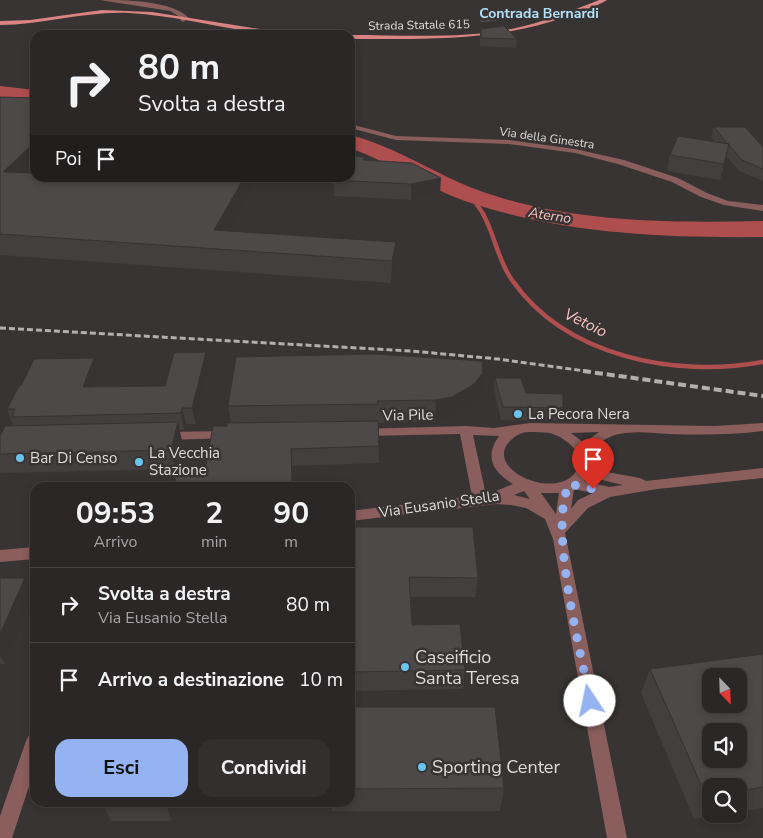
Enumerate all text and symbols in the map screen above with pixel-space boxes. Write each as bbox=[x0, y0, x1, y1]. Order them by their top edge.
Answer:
district label: Contrada Bernardi bbox=[479, 4, 599, 23]
street label: Strada Statale 615 bbox=[368, 16, 470, 34]
text: 80 m bbox=[138, 44, 220, 91]
icon: right bbox=[55, 50, 120, 115]
text: Svolta a destra bbox=[138, 89, 286, 119]
street label: Via della Ginestra bbox=[498, 123, 595, 153]
icon: arrive bbox=[92, 145, 120, 173]
text: Poi bbox=[55, 146, 82, 172]
water label: Aterno bbox=[526, 203, 573, 228]
water label: Vetoio bbox=[560, 303, 611, 343]
place label: La Pecora Nera bbox=[528, 404, 630, 424]
street label: Via Pile bbox=[381, 405, 434, 425]
marker: La Pecora Nera bbox=[512, 408, 524, 420]
pin bbox=[572, 438, 614, 489]
place label: La Vecchia Stazione bbox=[149, 443, 220, 480]
icon: arrive bbox=[579, 445, 607, 473]
place label: Bar Di Censo bbox=[30, 448, 117, 468]
marker: Bar Di Censo bbox=[14, 452, 26, 464]
marker: La Vecchia Stazione bbox=[133, 456, 145, 468]
street label: Via Eusanio Stella bbox=[377, 486, 500, 522]
text: 09:53 bbox=[76, 493, 155, 534]
text: 2 bbox=[205, 493, 223, 534]
text: 90 bbox=[273, 493, 309, 534]
text: Arrivo bbox=[94, 531, 137, 553]
text: min bbox=[201, 531, 227, 553]
text: m bbox=[284, 531, 298, 553]
text: Svolta a destra bbox=[98, 581, 231, 607]
icon: right bbox=[55, 591, 83, 619]
text: 80 m bbox=[286, 592, 330, 618]
text: Via Eusanio Stella bbox=[98, 607, 227, 629]
place label: Caseificio Santa Teresa bbox=[415, 645, 519, 690]
marker: Caseificio Santa Teresa bbox=[399, 661, 411, 673]
icon: arrive bbox=[55, 666, 83, 694]
text: Arrivo a destinazione bbox=[98, 667, 284, 693]
text: 10 m bbox=[299, 667, 343, 693]
north arrow bbox=[702, 668, 748, 712]
map controls bbox=[702, 668, 747, 823]
position arrow bbox=[563, 674, 615, 726]
button: sound bbox=[702, 723, 747, 768]
button: Esci bbox=[55, 739, 188, 797]
button: Condividi bbox=[198, 739, 330, 797]
place label: Sporting Center bbox=[432, 755, 560, 779]
marker: Sporting Center bbox=[416, 761, 428, 773]
button: search bbox=[702, 778, 747, 823]

